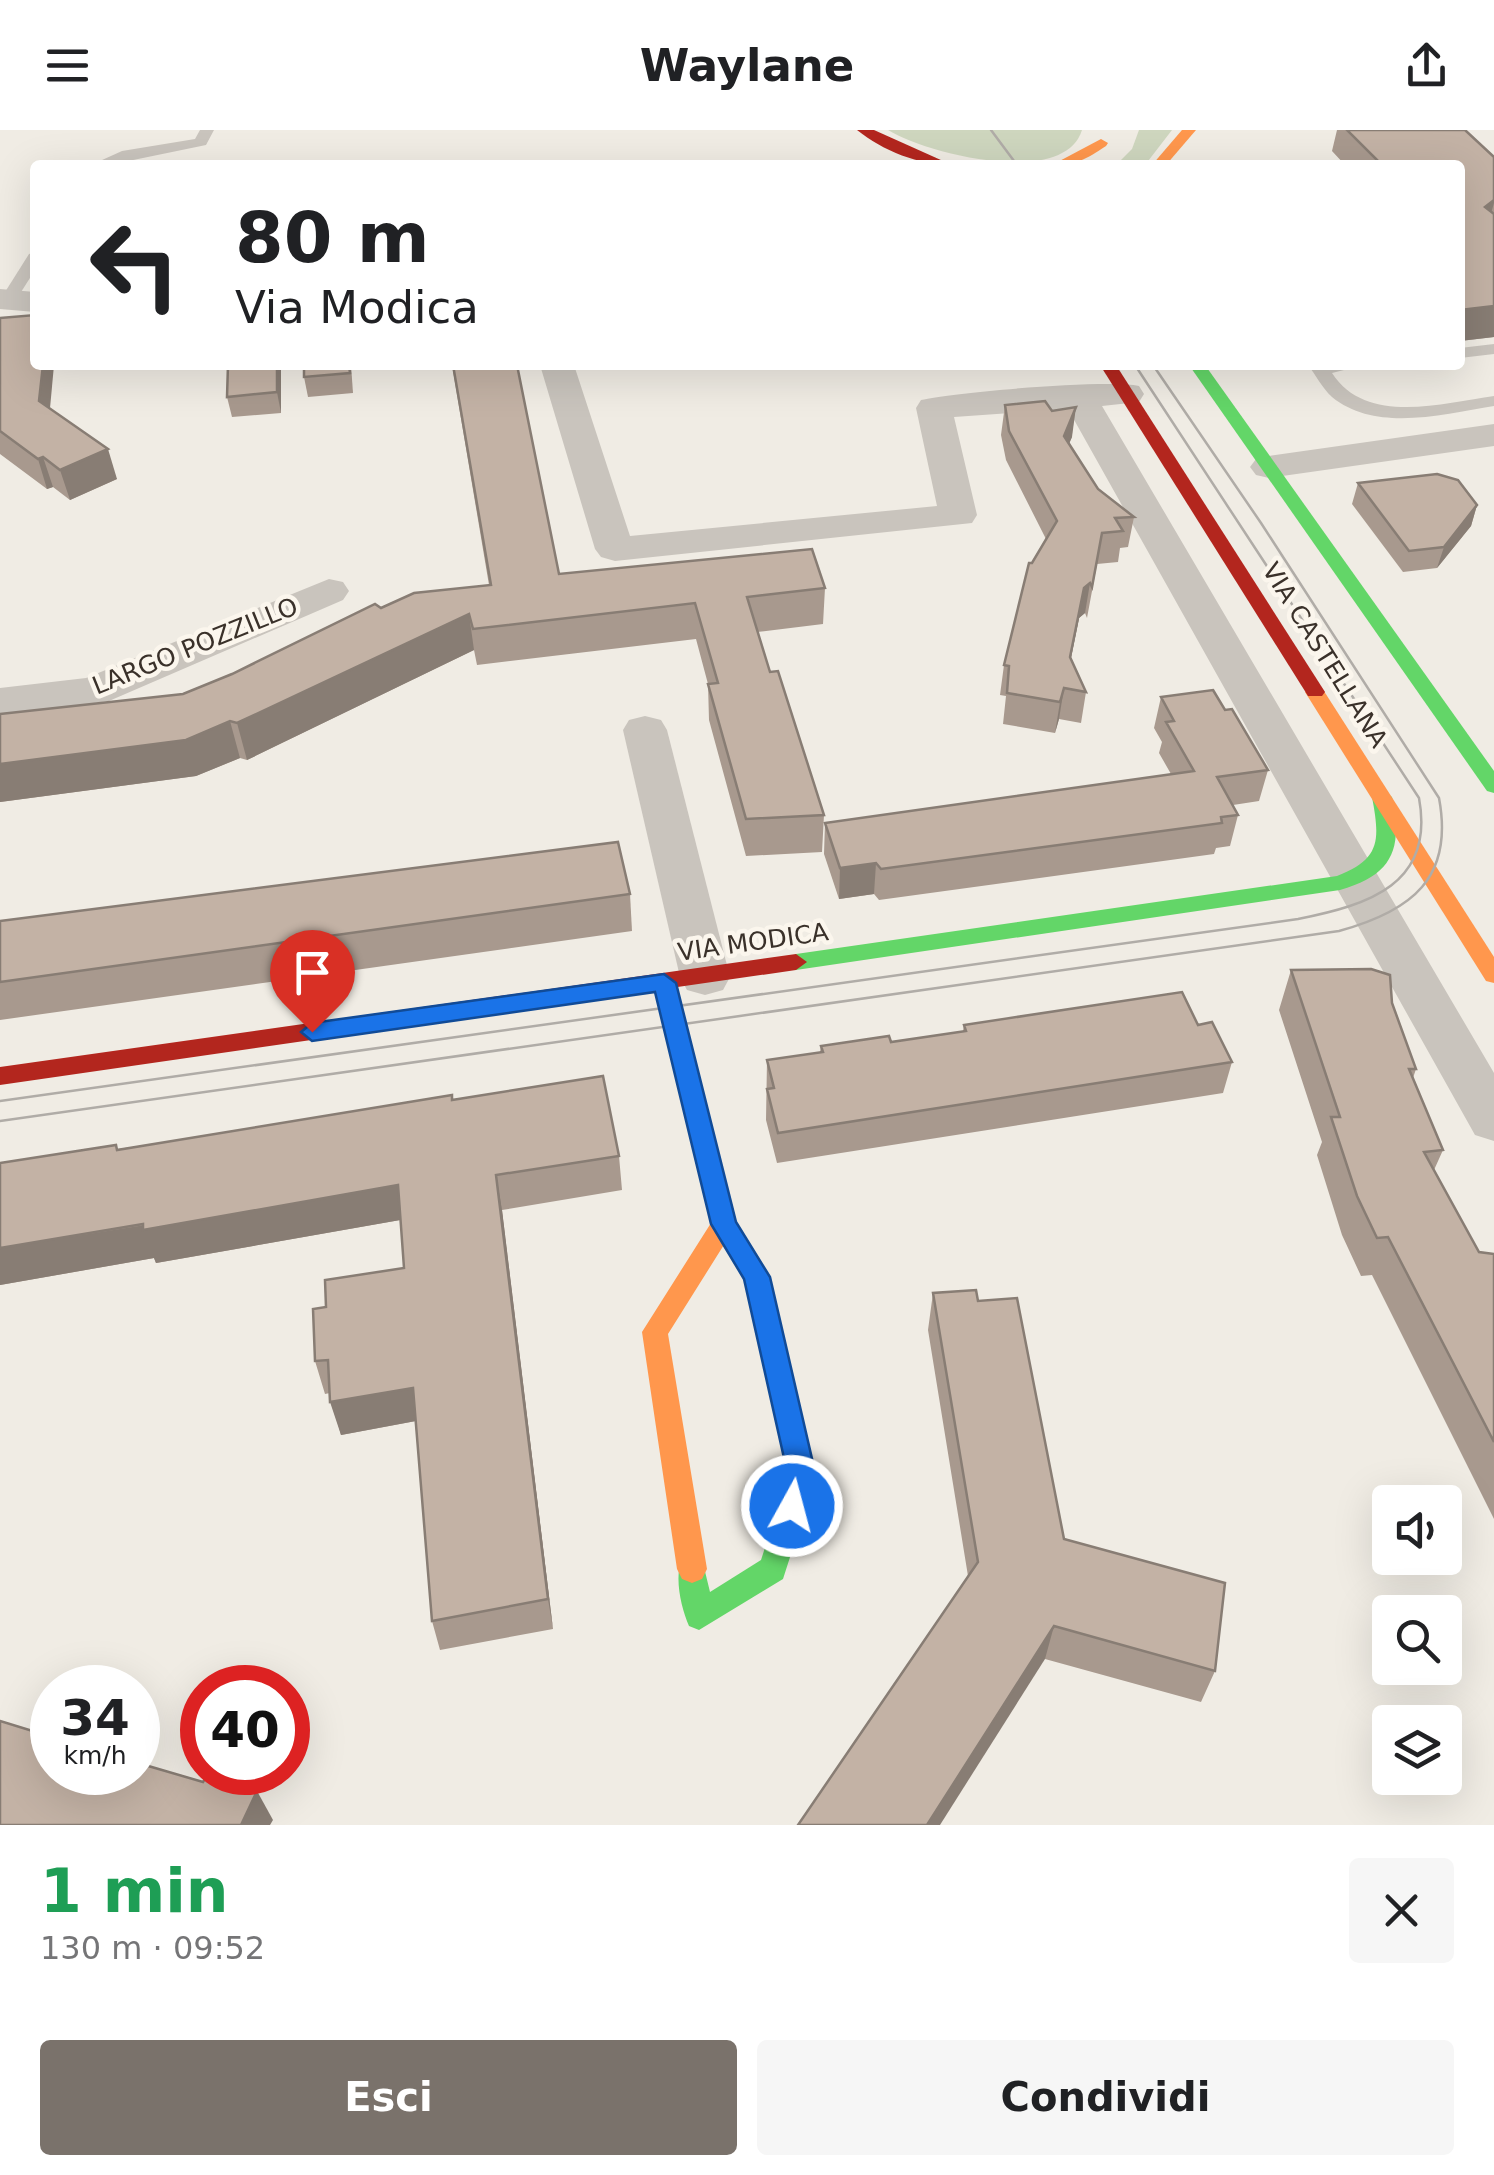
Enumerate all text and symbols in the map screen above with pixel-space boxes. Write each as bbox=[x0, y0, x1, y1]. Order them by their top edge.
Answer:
icon: menu bbox=[40, 38, 95, 93]
icon: share bbox=[1399, 38, 1454, 93]
text: Waylane bbox=[640, 39, 854, 92]
text: 80 m bbox=[235, 197, 430, 279]
icon: left bbox=[70, 200, 200, 330]
text: Via Modica bbox=[235, 281, 479, 334]
street label: VIA CASTELLANA bbox=[1256, 557, 1394, 753]
street label: LARGO POZZILLO bbox=[88, 592, 302, 700]
street label: VIA MODICA bbox=[676, 917, 830, 967]
pin bbox=[270, 930, 355, 1033]
icon: arrive bbox=[285, 945, 340, 1000]
position arrow bbox=[740, 1454, 844, 1558]
map controls bbox=[1372, 1485, 1462, 1795]
button: sound bbox=[1372, 1485, 1462, 1575]
button: search bbox=[1372, 1595, 1462, 1685]
speed limit sign: 40 bbox=[180, 1665, 310, 1795]
text: 34 bbox=[60, 1689, 130, 1747]
button: layers bbox=[1372, 1705, 1462, 1795]
text: km/h bbox=[63, 1741, 127, 1770]
text: 1 min bbox=[40, 1856, 228, 1926]
button: close bbox=[1349, 1858, 1454, 1963]
text: 130 m · 09:52 bbox=[40, 1929, 265, 1967]
button: Esci bbox=[40, 2040, 737, 2155]
button: Condividi bbox=[757, 2040, 1454, 2155]

